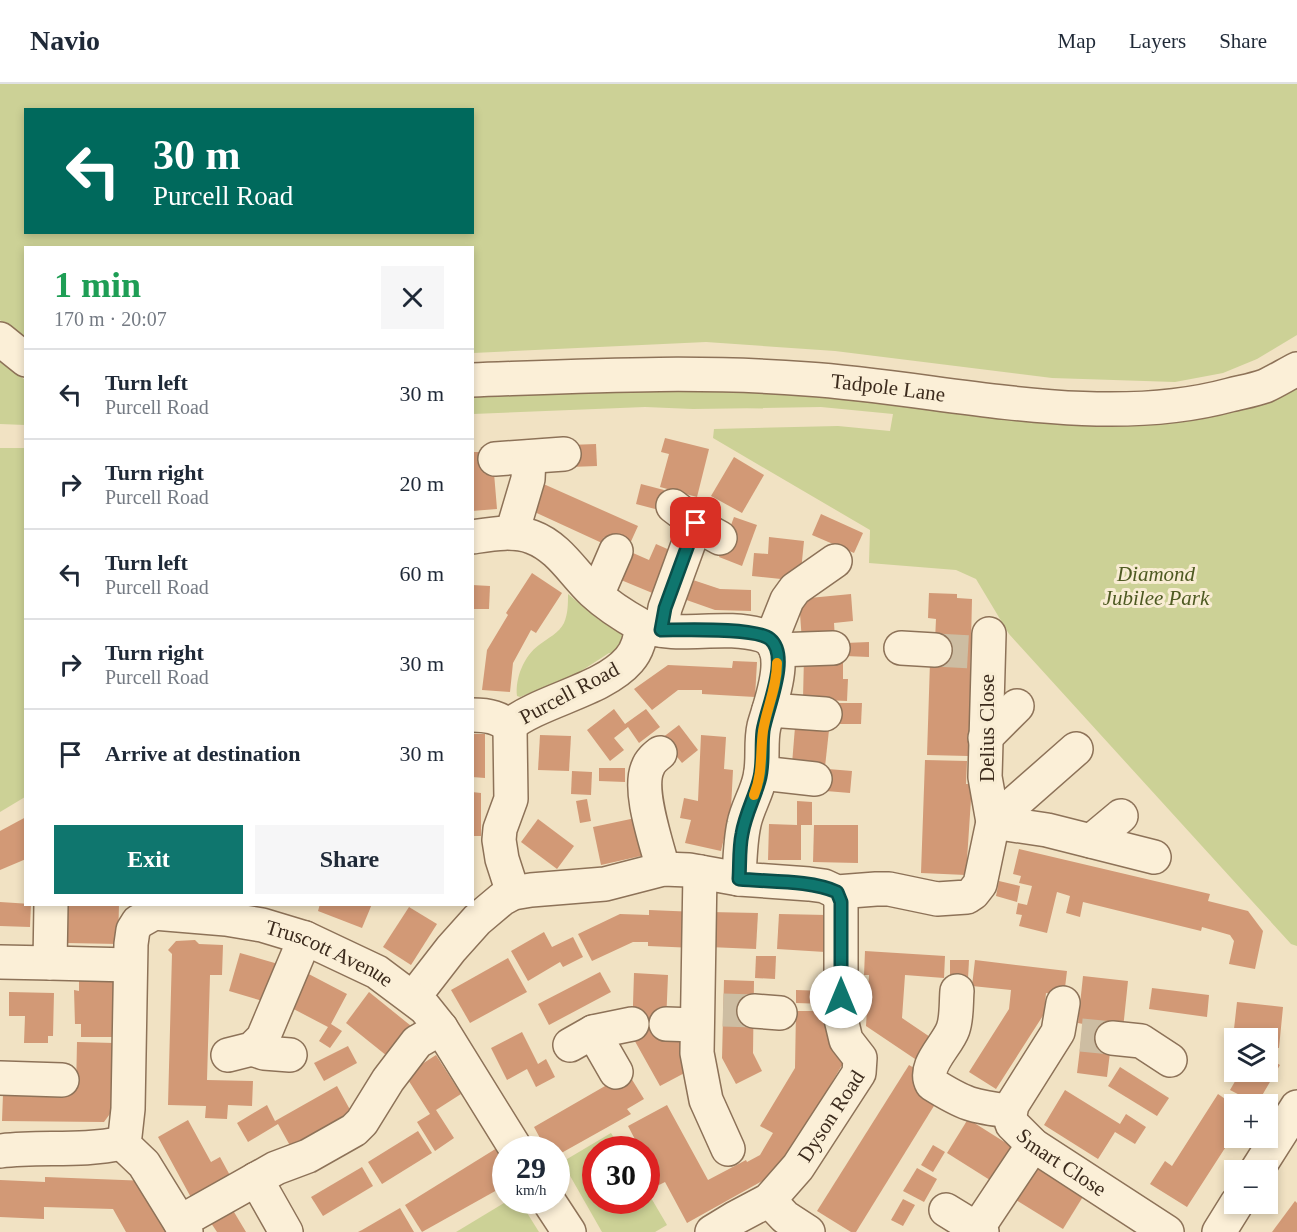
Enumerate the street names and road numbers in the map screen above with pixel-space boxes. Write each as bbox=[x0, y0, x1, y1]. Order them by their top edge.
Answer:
street label: Tadpole Lane bbox=[830, 369, 947, 407]
street label: Purcell Road bbox=[515, 657, 623, 729]
street label: Delius Close bbox=[975, 674, 999, 782]
street label: Truscott Avenue bbox=[263, 915, 398, 992]
street label: Dyson Road bbox=[793, 1065, 870, 1166]
street label: Smart Close bbox=[1011, 1123, 1111, 1201]

